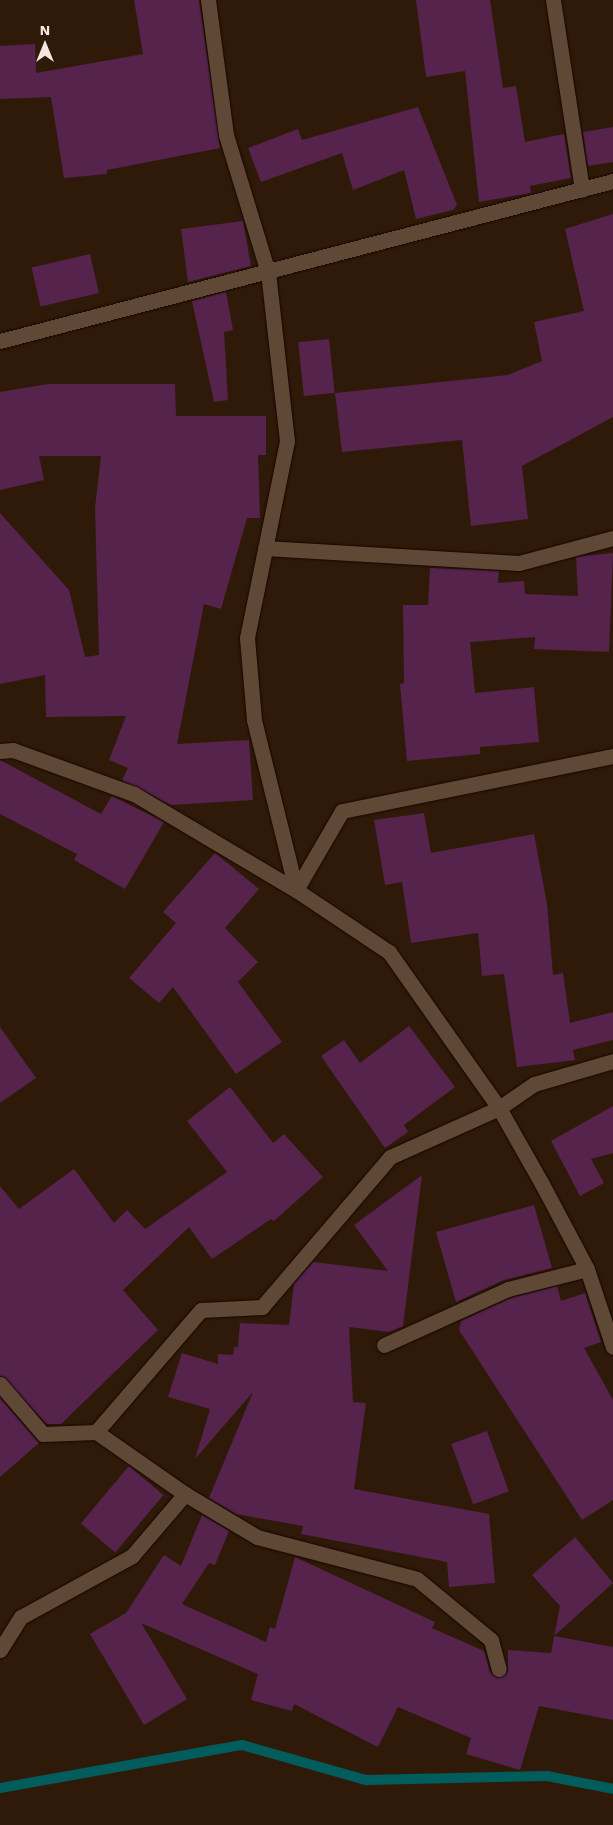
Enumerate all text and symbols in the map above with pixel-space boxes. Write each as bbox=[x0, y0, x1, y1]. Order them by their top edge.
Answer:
north arrow bbox=[20, 20, 70, 70]
text: N bbox=[40, 22, 50, 38]

